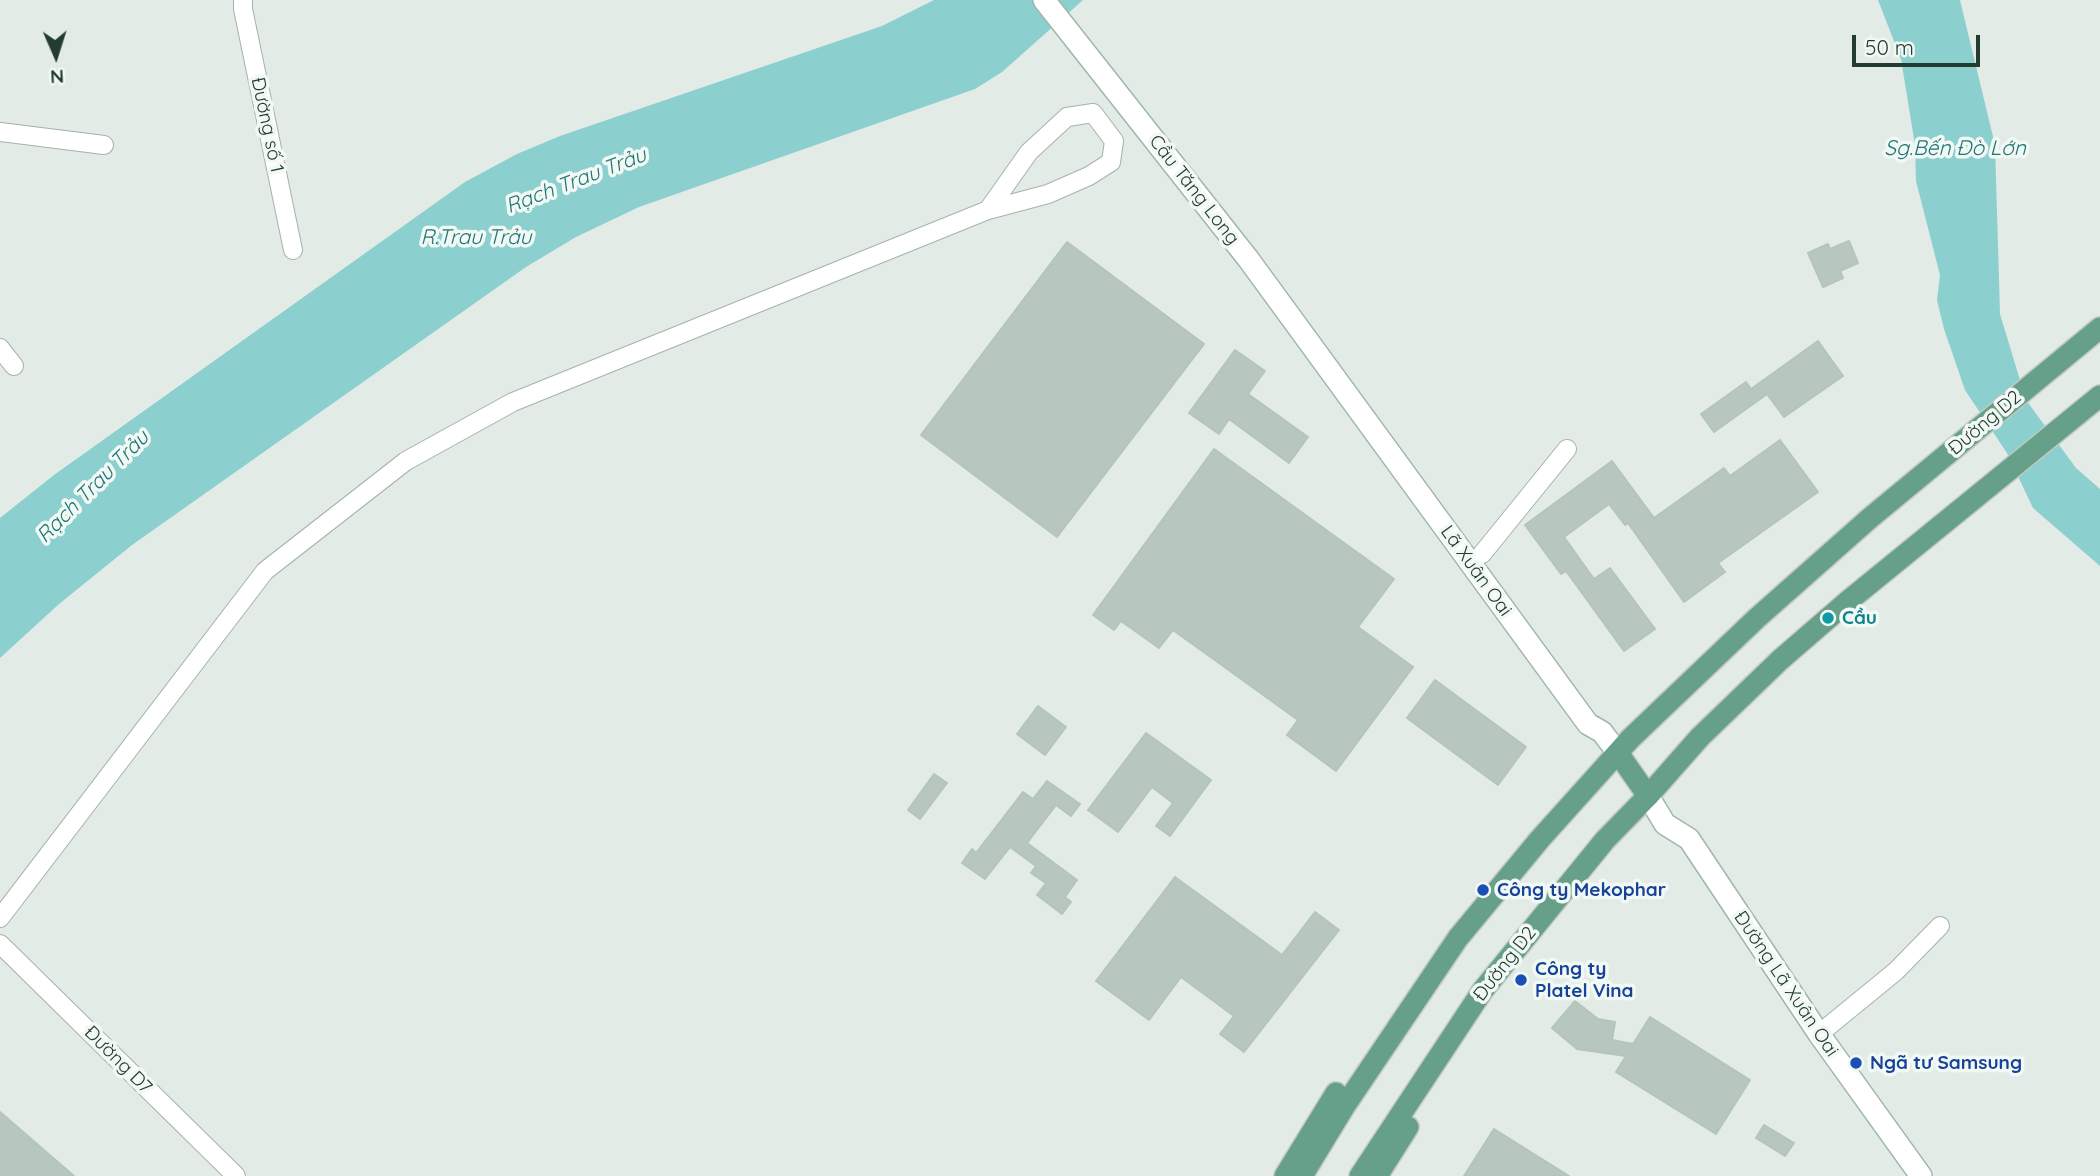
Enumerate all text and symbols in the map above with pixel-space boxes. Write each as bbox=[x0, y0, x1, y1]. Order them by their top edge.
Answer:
north arrow bbox=[21, 21, 91, 91]
scale bar bbox=[1855, 21, 1983, 65]
text: 50 m bbox=[1865, 34, 1914, 60]
text: N bbox=[49, 65, 65, 89]
street label: Đường số 1 bbox=[246, 75, 288, 175]
street label: Cầu Tăng Long bbox=[1144, 130, 1244, 250]
water label: Sg.Bến Đò Lớn bbox=[1884, 136, 2026, 162]
water label: Rạch Trau Trảu bbox=[502, 143, 650, 219]
water label: R.Trau Trảu bbox=[420, 225, 532, 251]
street label: Đường D2 bbox=[1944, 386, 2026, 460]
water label: Rạch Trau Trảu bbox=[32, 426, 154, 548]
street label: Lã Xuân Oai bbox=[1435, 521, 1517, 621]
place label: Cầu bbox=[1842, 607, 1877, 629]
marker: Cầu bbox=[1820, 610, 1836, 626]
place label: Công ty Mekophar bbox=[1497, 879, 1666, 901]
marker: Công ty Mekophar bbox=[1475, 882, 1491, 898]
street label: Đường Lã Xuân Oai bbox=[1729, 907, 1843, 1061]
street label: Đường D2 bbox=[1469, 922, 1541, 1006]
place label: Công ty Platel Vina bbox=[1535, 958, 1633, 1002]
marker: Công ty Platel Vina bbox=[1513, 972, 1529, 988]
street label: Đường D7 bbox=[79, 1021, 157, 1099]
place label: Ngã tư Samsung bbox=[1870, 1052, 2022, 1074]
marker: Ngã tư Samsung bbox=[1848, 1055, 1864, 1071]

